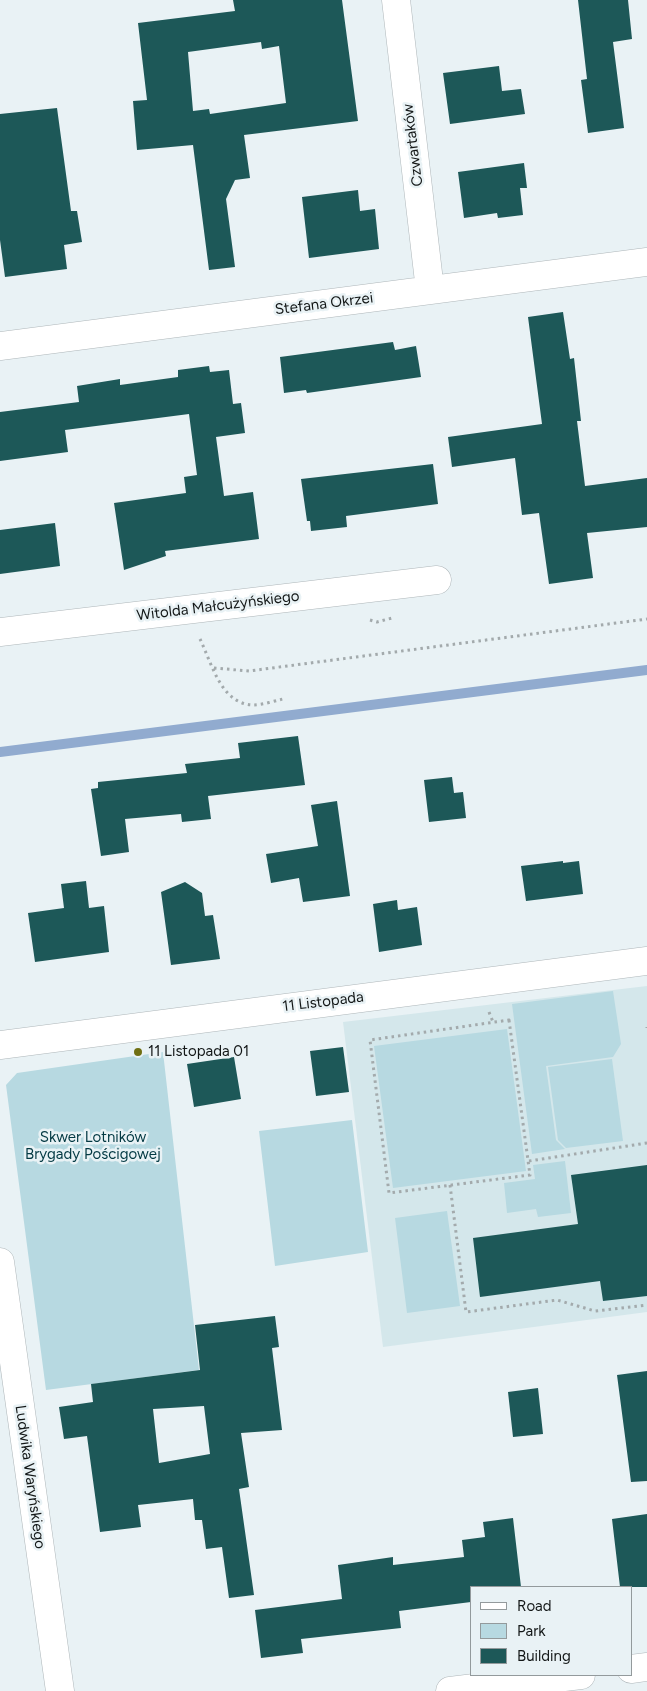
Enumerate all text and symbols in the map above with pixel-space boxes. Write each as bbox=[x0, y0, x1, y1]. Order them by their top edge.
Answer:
street label: Czwartaków bbox=[399, 103, 427, 187]
street label: Stefana Okrzei bbox=[274, 289, 374, 319]
street label: Witolda Małcużyńskiego bbox=[136, 587, 300, 625]
street label: 11 Listopada bbox=[281, 988, 365, 1016]
place label: 11 Listopada 01 bbox=[148, 1043, 249, 1061]
marker: 11 Listopada 01 bbox=[132, 1046, 144, 1058]
park label: Skwer Lotników Brygady Pościgowej bbox=[25, 1129, 161, 1164]
street label: Ludwika Waryńskiego bbox=[11, 1404, 49, 1550]
legend bbox=[470, 1586, 632, 1676]
text: Road bbox=[517, 1597, 552, 1615]
text: Park bbox=[517, 1622, 546, 1640]
text: Building bbox=[517, 1647, 571, 1665]

